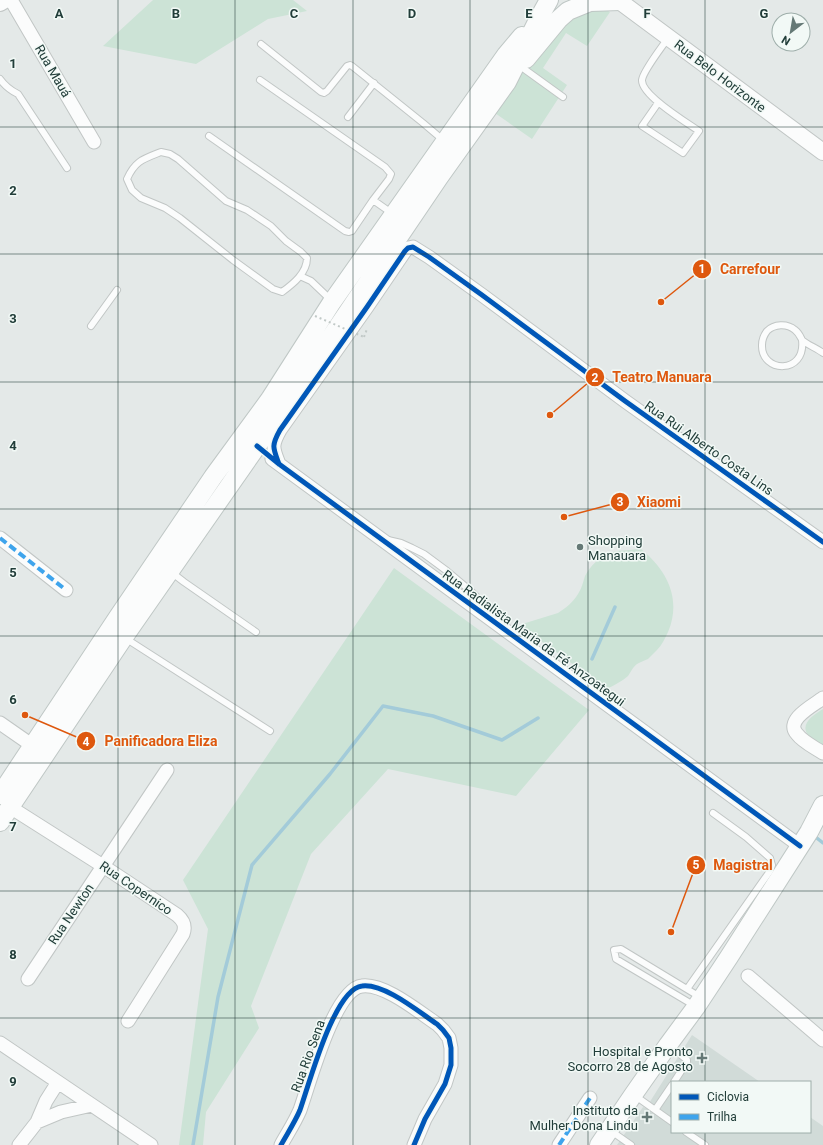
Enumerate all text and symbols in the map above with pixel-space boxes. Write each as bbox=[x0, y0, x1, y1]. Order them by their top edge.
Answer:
text: A bbox=[55, 6, 64, 21]
text: B bbox=[172, 6, 180, 21]
text: C bbox=[290, 6, 299, 21]
text: D bbox=[408, 6, 416, 21]
text: E bbox=[525, 6, 533, 21]
text: F bbox=[643, 6, 651, 21]
text: G bbox=[760, 6, 769, 21]
north arrow bbox=[771, 12, 811, 52]
text: N bbox=[779, 32, 793, 48]
street label: Rua Belo Horizonte bbox=[671, 37, 769, 115]
street label: Rua Mauá bbox=[32, 42, 74, 100]
text: 1 bbox=[9, 56, 17, 71]
text: 2 bbox=[9, 183, 17, 198]
callout: Carrefour bbox=[692, 256, 788, 282]
text: Carrefour bbox=[720, 261, 780, 277]
text: 1 bbox=[699, 262, 705, 276]
text: 3 bbox=[9, 311, 17, 326]
callout: Teatro Manuara bbox=[585, 364, 720, 390]
text: Teatro Manuara bbox=[612, 369, 712, 385]
text: 2 bbox=[592, 371, 599, 385]
street label: Rua Rui Alberto Costa Lins bbox=[642, 398, 776, 498]
text: 4 bbox=[9, 438, 17, 453]
callout: Xiaomi bbox=[610, 489, 689, 515]
text: Xiaomi bbox=[637, 494, 681, 510]
text: 3 bbox=[617, 495, 624, 509]
place label: Shopping Manauara bbox=[588, 533, 646, 563]
marker: Shopping Manauara bbox=[575, 542, 585, 552]
text: 5 bbox=[9, 565, 17, 580]
street label: Rua Radialista Maria da Fé Anzoategui bbox=[440, 567, 628, 709]
text: 6 bbox=[9, 692, 17, 707]
callout: Panificadora Eliza bbox=[76, 728, 225, 754]
text: Panificadora Eliza bbox=[105, 733, 218, 749]
text: 4 bbox=[83, 735, 90, 749]
text: 7 bbox=[9, 819, 17, 834]
callout: Magistral bbox=[686, 852, 781, 878]
text: Magistral bbox=[713, 857, 773, 873]
street label: Rua Copernico bbox=[97, 858, 175, 918]
text: 5 bbox=[693, 858, 700, 872]
street label: Rua Newton bbox=[45, 881, 97, 947]
text: 8 bbox=[9, 947, 17, 962]
street label: Rua Rio Sena bbox=[288, 1018, 328, 1094]
place label: Hospital e Pronto Socorro 28 de Agosto bbox=[568, 1044, 693, 1074]
marker: Hospital e Pronto Socorro 28 de Agosto bbox=[696, 1052, 708, 1064]
text: 9 bbox=[9, 1074, 17, 1089]
legend bbox=[671, 1081, 811, 1133]
text: Ciclovia bbox=[707, 1090, 749, 1104]
place label: Instituto da Mulher Dona Lindu bbox=[529, 1103, 638, 1133]
text: Trilha bbox=[707, 1110, 737, 1124]
marker: Instituto da Mulher Dona Lindu bbox=[641, 1111, 653, 1123]

